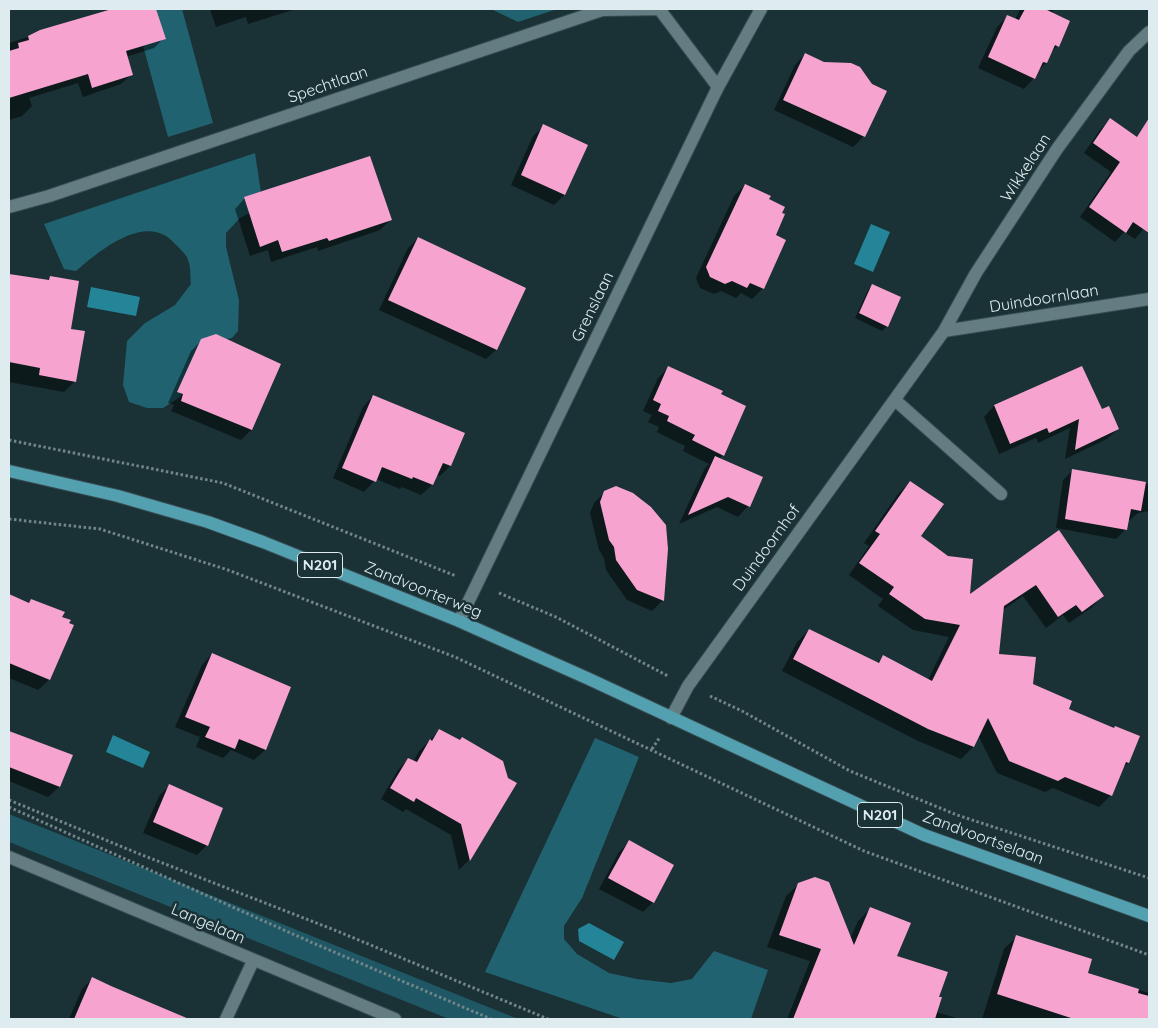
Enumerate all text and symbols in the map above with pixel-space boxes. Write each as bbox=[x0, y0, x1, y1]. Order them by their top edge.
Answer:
street label: Spechtlaan bbox=[286, 62, 370, 108]
street label: Wikkelaan bbox=[997, 130, 1055, 206]
street label: Grenslaan bbox=[568, 269, 618, 345]
street label: Duindoornlaan bbox=[988, 281, 1100, 317]
street label: Duindoornhof bbox=[729, 501, 805, 595]
road number: N201 bbox=[298, 552, 342, 578]
street label: Zandvoorterweg bbox=[361, 558, 485, 622]
road number: N201 bbox=[858, 802, 902, 828]
street label: Zandvoortselaan bbox=[920, 807, 1046, 869]
street label: Langelaan bbox=[168, 900, 248, 948]

